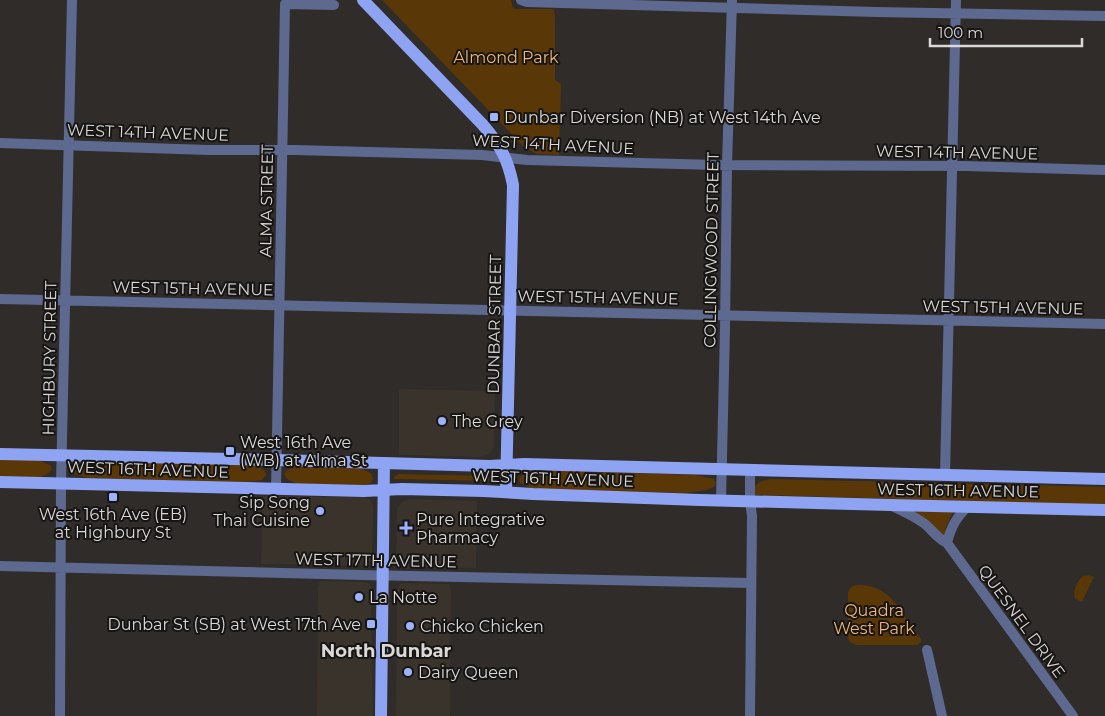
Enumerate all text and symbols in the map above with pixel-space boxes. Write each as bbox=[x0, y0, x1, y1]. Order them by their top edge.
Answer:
scale bar bbox=[930, 15, 1082, 47]
text: 100 m bbox=[938, 23, 983, 42]
park label: Almond Park bbox=[453, 48, 559, 67]
place label: Dunbar Diversion (NB) at West 14th Ave bbox=[504, 108, 821, 127]
marker: Dunbar Diversion (NB) at West 14th Ave bbox=[488, 111, 500, 123]
street label: WEST 14TH AVENUE bbox=[67, 120, 229, 145]
street label: WEST 14TH AVENUE bbox=[472, 131, 634, 158]
street label: WEST 14TH AVENUE bbox=[876, 142, 1038, 163]
street label: ALMA STREET bbox=[256, 144, 277, 258]
street label: COLLINGWOOD STREET bbox=[700, 151, 723, 348]
street label: DUNBAR STREET bbox=[484, 253, 505, 394]
street label: WEST 15TH AVENUE bbox=[112, 278, 274, 299]
street label: HIGHBURY STREET bbox=[39, 280, 60, 436]
street label: WEST 15TH AVENUE bbox=[517, 287, 679, 308]
street label: WEST 15TH AVENUE bbox=[922, 297, 1084, 318]
place label: The Grey bbox=[452, 412, 523, 431]
marker: The Grey bbox=[436, 415, 448, 427]
place label: West 16th Ave (WB) at Alma St bbox=[240, 433, 368, 470]
marker: West 16th Ave (WB) at Alma St bbox=[224, 445, 236, 457]
street label: WEST 16TH AVENUE bbox=[67, 457, 229, 482]
street label: WEST 16TH AVENUE bbox=[472, 466, 634, 491]
street label: WEST 16TH AVENUE bbox=[877, 480, 1039, 501]
marker: West 16th Ave (EB) at Highbury St bbox=[107, 491, 119, 503]
place label: Sip Song Thai Cuisine bbox=[213, 493, 310, 530]
place label: West 16th Ave (EB) at Highbury St bbox=[39, 505, 187, 542]
marker: Sip Song Thai Cuisine bbox=[314, 505, 326, 517]
place label: Pure Integrative Pharmacy bbox=[416, 510, 545, 547]
marker: Pure Integrative Pharmacy bbox=[400, 522, 412, 534]
street label: WEST 17TH AVENUE bbox=[295, 550, 457, 571]
street label: QUESNEL DRIVE bbox=[974, 561, 1069, 681]
place label: La Notte bbox=[369, 588, 437, 607]
marker: La Notte bbox=[353, 591, 365, 603]
park label: Quadra West Park bbox=[833, 601, 915, 638]
place label: Dunbar St (SB) at West 17th Ave bbox=[107, 615, 361, 634]
place label: Chicko Chicken bbox=[420, 617, 544, 636]
marker: Dunbar St (SB) at West 17th Ave bbox=[365, 618, 377, 630]
marker: Chicko Chicken bbox=[404, 620, 416, 632]
district label: North Dunbar bbox=[321, 640, 451, 662]
place label: Dairy Queen bbox=[418, 663, 518, 682]
marker: Dairy Queen bbox=[402, 666, 414, 678]

